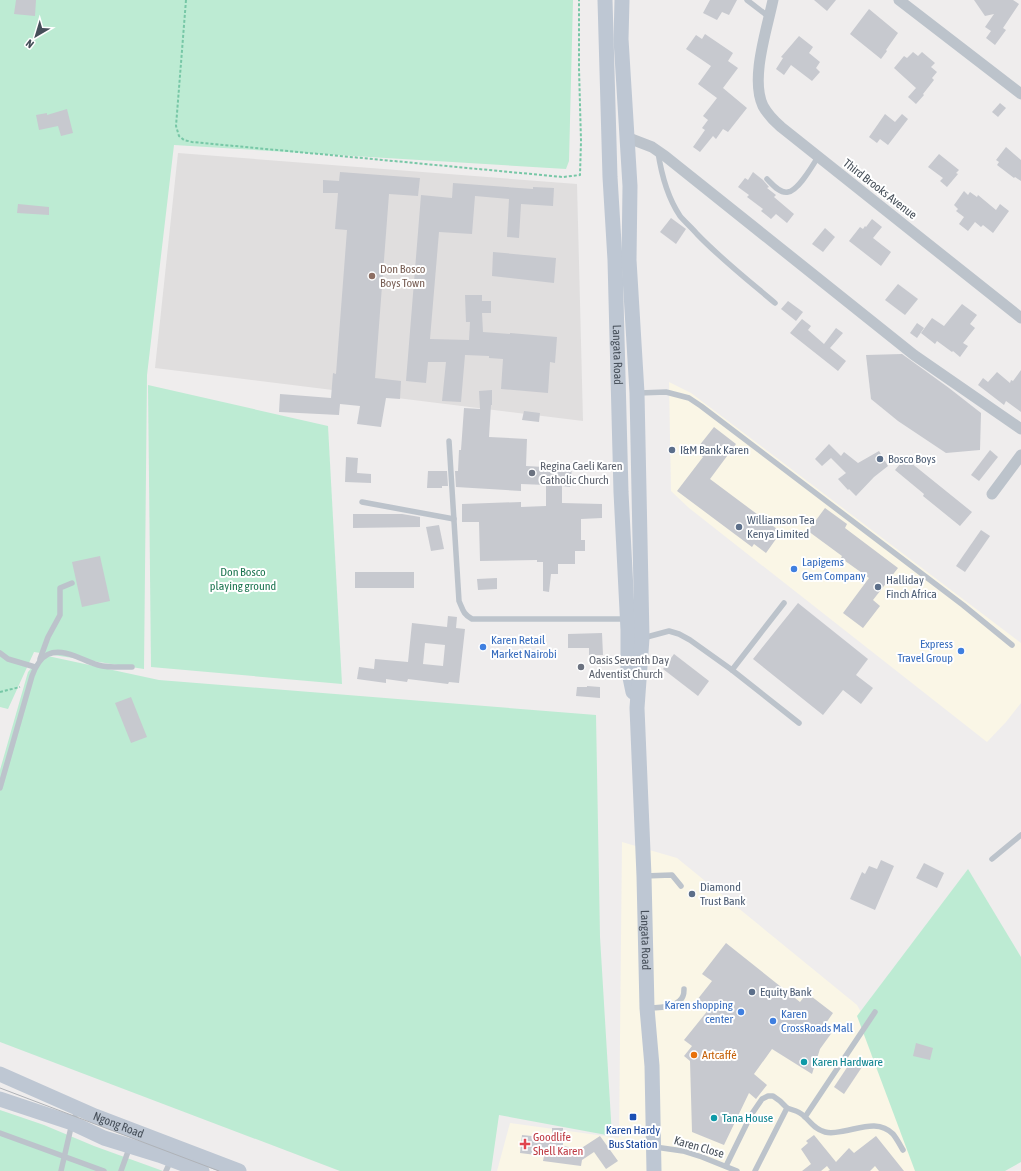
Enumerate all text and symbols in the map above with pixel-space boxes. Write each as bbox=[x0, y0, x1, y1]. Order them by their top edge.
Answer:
north arrow bbox=[16, 16, 56, 56]
text: N bbox=[24, 37, 36, 51]
street label: Third Brooks Avenue bbox=[840, 156, 920, 222]
place label: Don Bosco Boys Town bbox=[380, 262, 426, 290]
marker: Don Bosco Boys Town bbox=[367, 271, 377, 281]
street label: Langata Road bbox=[610, 324, 625, 385]
place label: I&M Bank Karen bbox=[680, 443, 749, 457]
marker: I&M Bank Karen bbox=[667, 445, 677, 455]
place label: Bosco Boys bbox=[888, 452, 936, 466]
marker: Bosco Boys bbox=[875, 454, 885, 464]
place label: Regina Caeli Karen Catholic Church bbox=[540, 459, 622, 487]
marker: Regina Caeli Karen Catholic Church bbox=[527, 468, 537, 478]
place label: Williamson Tea Kenya Limited bbox=[747, 513, 815, 541]
marker: Williamson Tea Kenya Limited bbox=[734, 522, 744, 532]
place label: Lapigems Gem Company bbox=[802, 555, 866, 583]
marker: Lapigems Gem Company bbox=[789, 564, 799, 574]
park label: Don Bosco playing ground bbox=[210, 565, 276, 593]
place label: Halliday Finch Africa bbox=[886, 573, 937, 601]
marker: Halliday Finch Africa bbox=[873, 582, 883, 592]
place label: Karen Retail Market Nairobi bbox=[491, 633, 557, 661]
place label: Express Travel Group bbox=[897, 637, 953, 665]
marker: Karen Retail Market Nairobi bbox=[478, 642, 488, 652]
marker: Express Travel Group bbox=[956, 646, 966, 656]
place label: Oasis Seventh Day Adventist Church bbox=[589, 653, 669, 681]
marker: Oasis Seventh Day Adventist Church bbox=[576, 662, 586, 672]
place label: Diamond Trust Bank bbox=[700, 880, 746, 908]
marker: Diamond Trust Bank bbox=[687, 889, 697, 899]
street label: Langata Road bbox=[638, 910, 653, 970]
place label: Equity Bank bbox=[760, 985, 812, 999]
marker: Equity Bank bbox=[747, 987, 757, 997]
place label: Karen shopping center bbox=[665, 998, 734, 1026]
marker: Karen shopping center bbox=[736, 1007, 746, 1017]
place label: Karen CrossRoads Mall bbox=[781, 1007, 854, 1035]
marker: Karen CrossRoads Mall bbox=[768, 1016, 778, 1026]
place label: Artcaffé bbox=[702, 1048, 737, 1062]
marker: Artcaffé bbox=[689, 1050, 699, 1060]
place label: Karen Hardware bbox=[812, 1055, 883, 1069]
marker: Karen Hardware bbox=[799, 1057, 809, 1067]
street label: Ngong Road bbox=[91, 1109, 146, 1141]
place label: Tana House bbox=[722, 1111, 773, 1125]
marker: Karen Hardy Bus Station bbox=[628, 1112, 638, 1122]
marker: Tana House bbox=[709, 1113, 719, 1123]
place label: Karen Hardy Bus Station bbox=[606, 1123, 660, 1151]
place label: Goodlife Shell Karen bbox=[533, 1130, 583, 1158]
street label: Karen Close bbox=[672, 1133, 726, 1161]
marker: Goodlife Shell Karen bbox=[520, 1139, 530, 1149]

